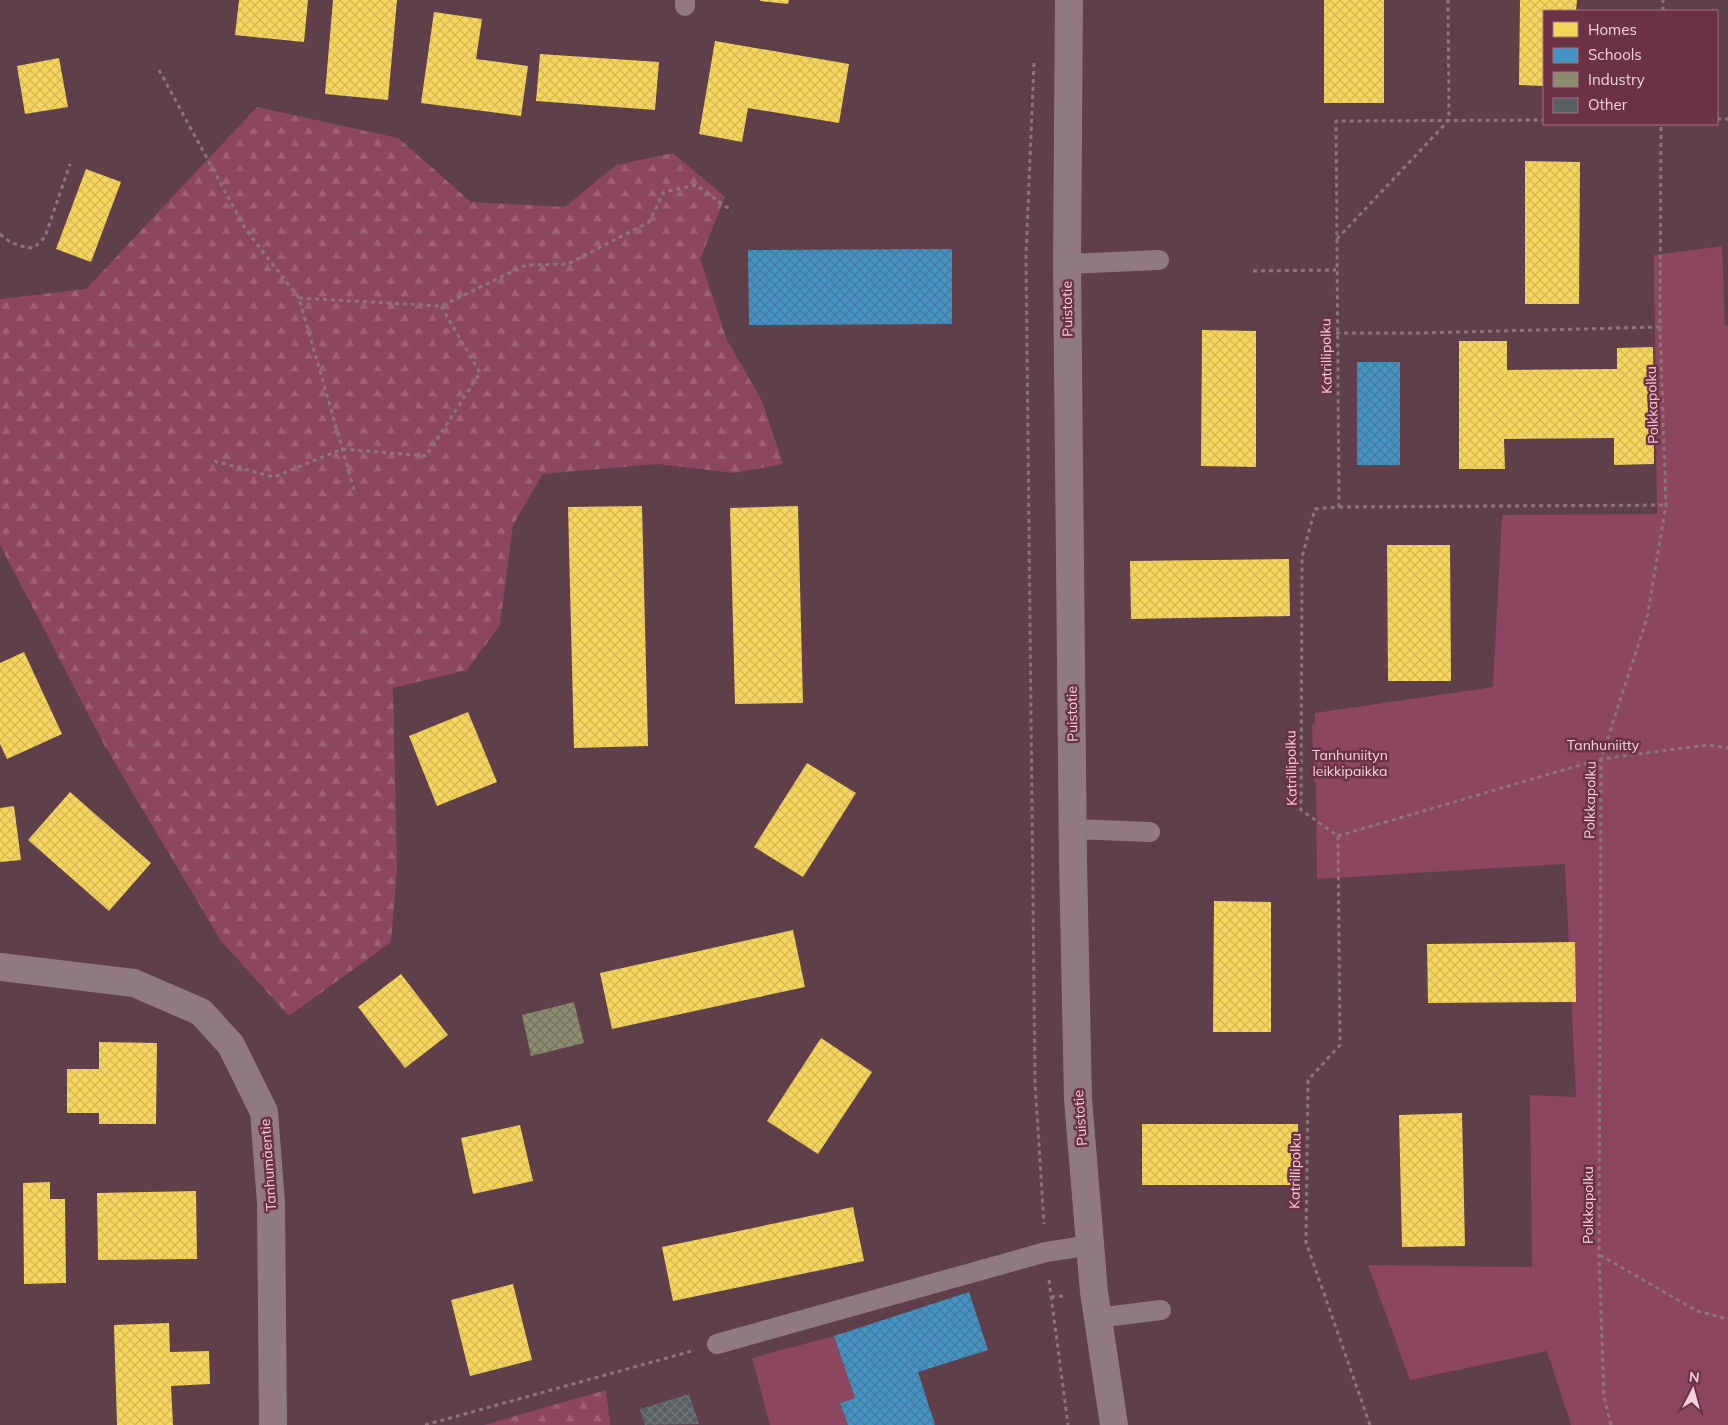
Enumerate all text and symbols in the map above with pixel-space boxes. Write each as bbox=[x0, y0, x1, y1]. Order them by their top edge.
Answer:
legend bbox=[1543, 10, 1718, 125]
text: Homes bbox=[1588, 20, 1637, 39]
text: Schools bbox=[1588, 45, 1642, 64]
text: Industry bbox=[1588, 70, 1645, 89]
text: Other bbox=[1588, 95, 1628, 114]
street label: Puistotie bbox=[1058, 281, 1076, 337]
street label: Katrillipolku bbox=[1316, 318, 1336, 394]
street label: Polkkapolku bbox=[1642, 366, 1662, 444]
street label: Puistotie bbox=[1063, 686, 1081, 742]
street label: Katrillipolku bbox=[1281, 730, 1301, 806]
park label: Tanhuniitty bbox=[1567, 736, 1640, 754]
park label: Tanhuniityn leikkipaikka bbox=[1312, 746, 1388, 780]
street label: Polkkapolku bbox=[1580, 761, 1600, 839]
street label: Puistotie bbox=[1069, 1089, 1091, 1147]
street label: Tanhumäentie bbox=[256, 1118, 280, 1212]
street label: Katrillipolku bbox=[1285, 1133, 1305, 1209]
street label: Polkkapolku bbox=[1579, 1166, 1597, 1244]
north arrow bbox=[1668, 1365, 1718, 1415]
text: N bbox=[1688, 1368, 1701, 1387]

